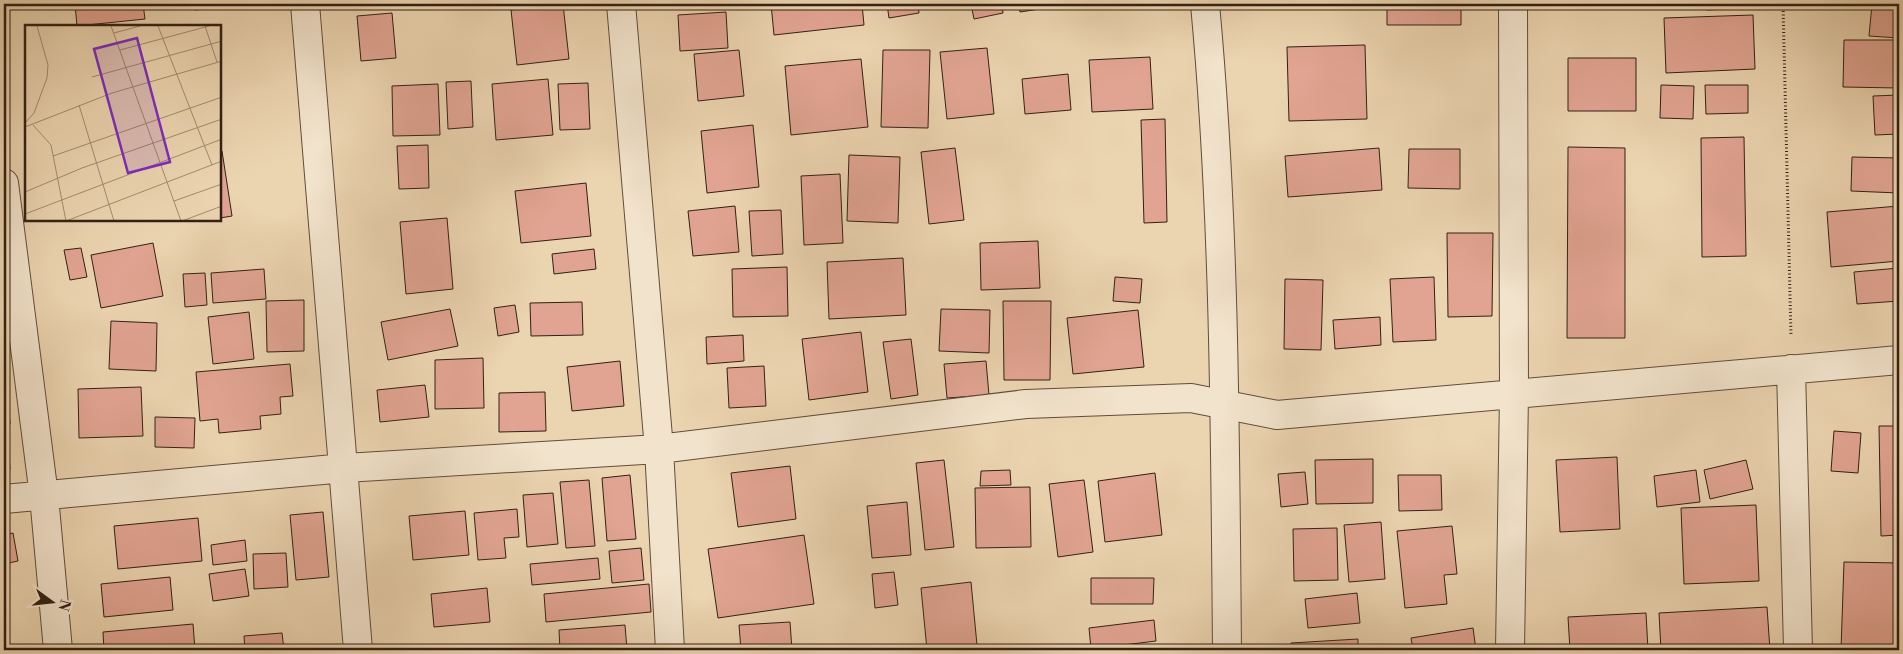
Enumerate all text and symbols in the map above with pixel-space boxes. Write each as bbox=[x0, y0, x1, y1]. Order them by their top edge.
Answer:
inset map bbox=[25, 25, 221, 221]
north arrow bbox=[28, 576, 78, 626]
text: N bbox=[53, 597, 74, 613]

